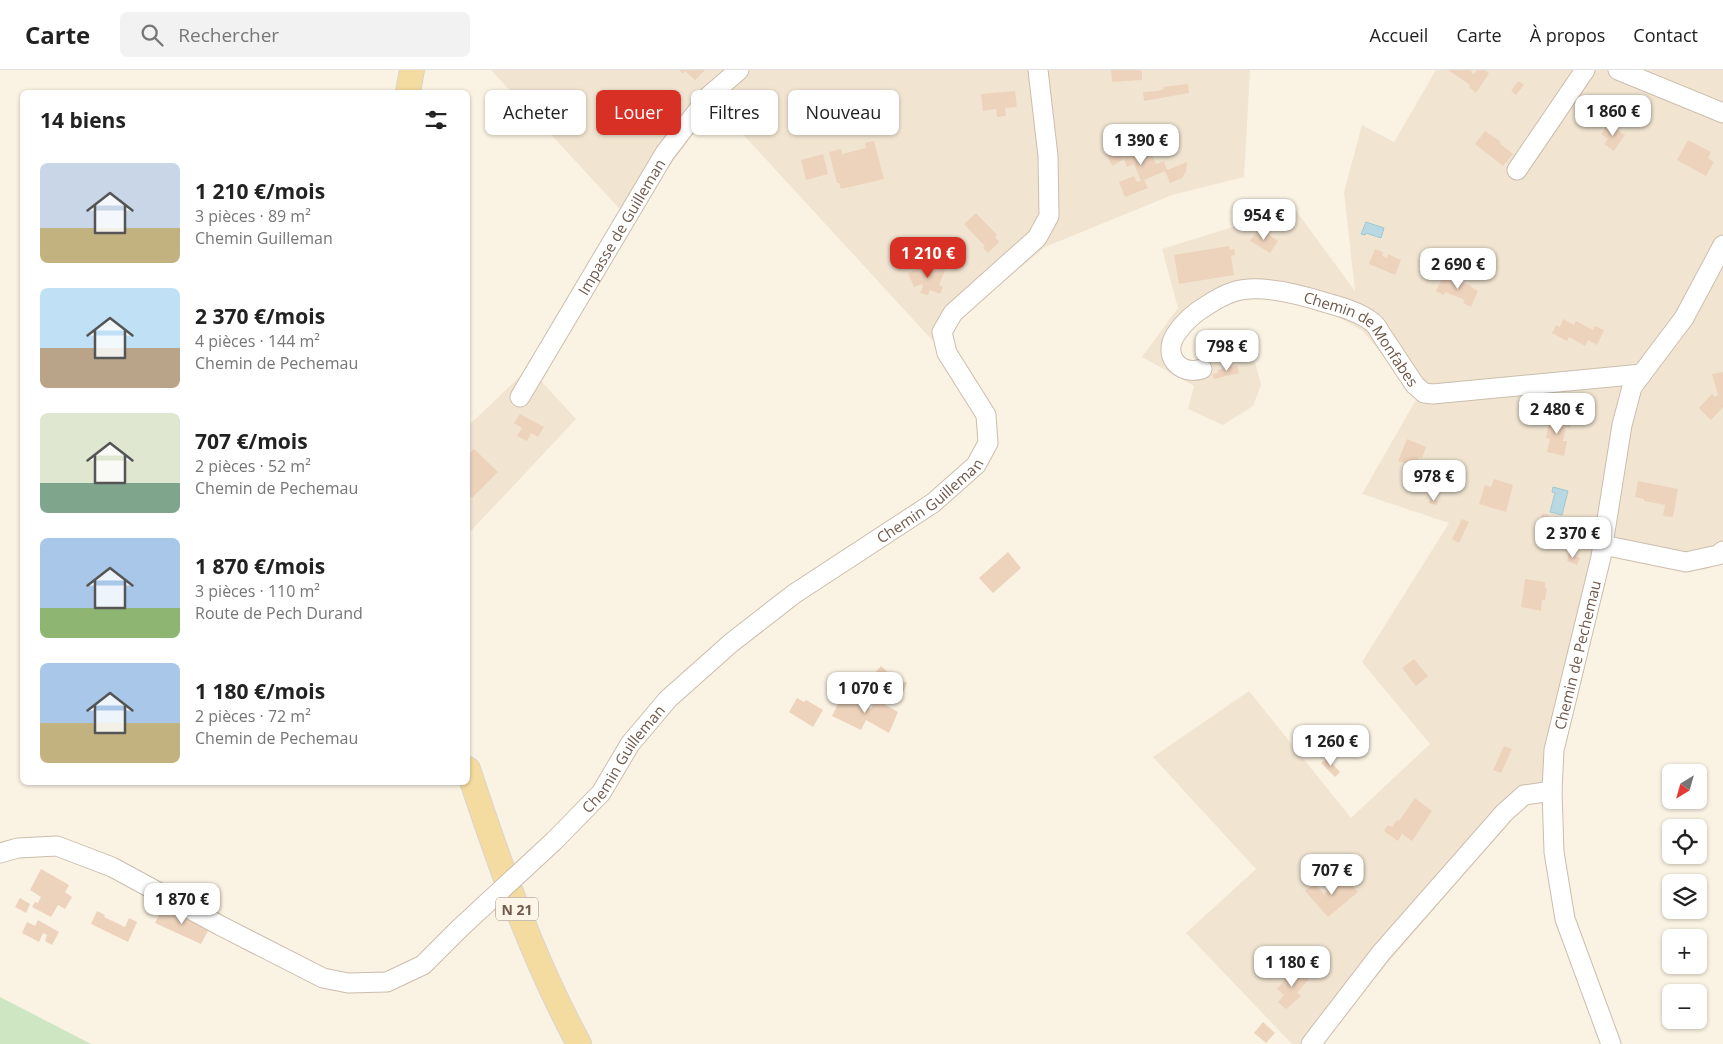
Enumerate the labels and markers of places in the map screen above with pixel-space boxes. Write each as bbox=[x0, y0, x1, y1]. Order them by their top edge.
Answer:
pin: 1 860 € bbox=[1567, 94, 1659, 137]
pin: 1 390 € bbox=[1095, 124, 1187, 166]
pin: 954 € bbox=[1229, 198, 1299, 241]
pin: 1 210 € bbox=[882, 236, 974, 279]
pin: 2 690 € bbox=[1412, 248, 1504, 290]
pin: 798 € bbox=[1192, 330, 1262, 372]
pin: 2 480 € bbox=[1511, 392, 1603, 435]
pin: 978 € bbox=[1399, 460, 1469, 502]
pin: 2 370 € bbox=[1527, 516, 1619, 559]
pin: 1 070 € bbox=[819, 672, 911, 714]
pin: 1 260 € bbox=[1285, 724, 1377, 767]
pin: 707 € bbox=[1297, 854, 1367, 896]
pin: 1 870 € bbox=[136, 882, 228, 925]
pin: 1 180 € bbox=[1246, 946, 1338, 988]

